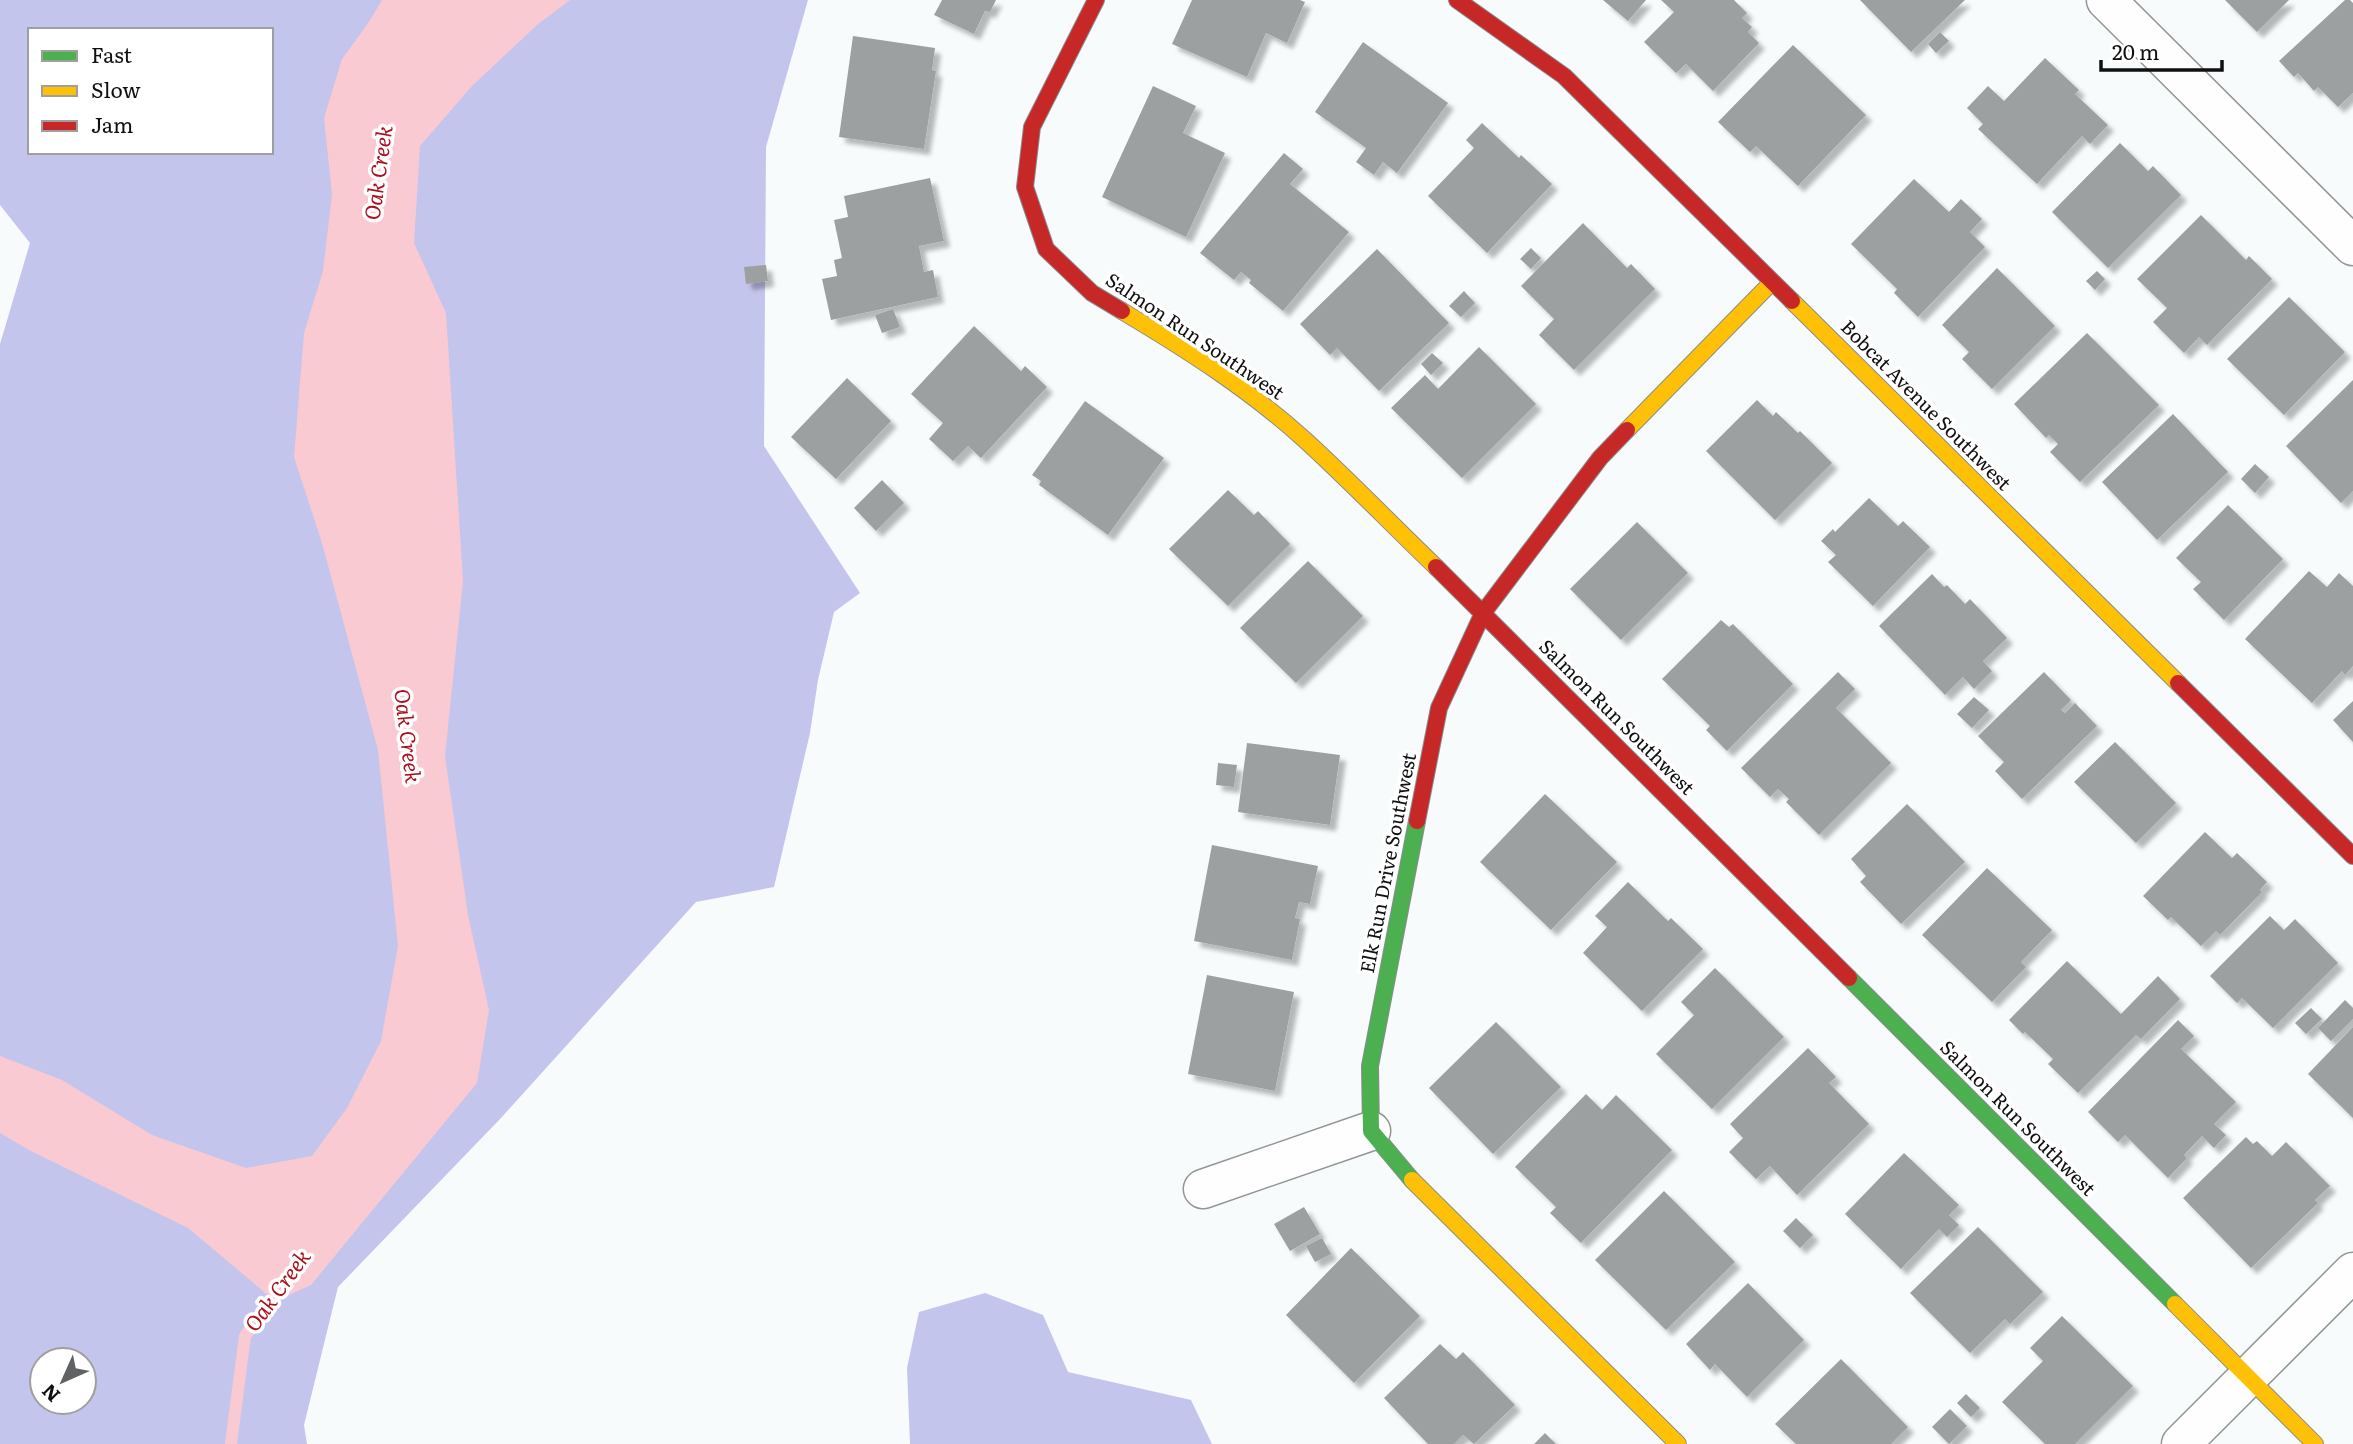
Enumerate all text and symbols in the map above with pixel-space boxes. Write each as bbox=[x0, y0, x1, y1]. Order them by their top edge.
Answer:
legend bbox=[28, 28, 273, 154]
scale bar bbox=[2101, 28, 2222, 72]
text: 20 m bbox=[2112, 35, 2159, 66]
text: Fast bbox=[91, 38, 132, 69]
text: Slow bbox=[91, 73, 141, 104]
text: Jam bbox=[91, 108, 133, 139]
water label: Oak Creek bbox=[355, 123, 399, 222]
street label: Salmon Run Southwest bbox=[1101, 265, 1291, 406]
street label: Bobcat Avenue Southwest bbox=[1835, 313, 2018, 496]
street label: Salmon Run Southwest bbox=[1534, 632, 1702, 801]
water label: Oak Creek bbox=[388, 687, 431, 785]
street label: Elk Run Drive Southwest bbox=[1352, 750, 1422, 975]
street label: Salmon Run Southwest bbox=[1935, 1033, 2103, 1202]
water label: Oak Creek bbox=[236, 1242, 317, 1337]
north arrow bbox=[28, 1346, 98, 1416]
text: N bbox=[35, 1378, 66, 1409]

